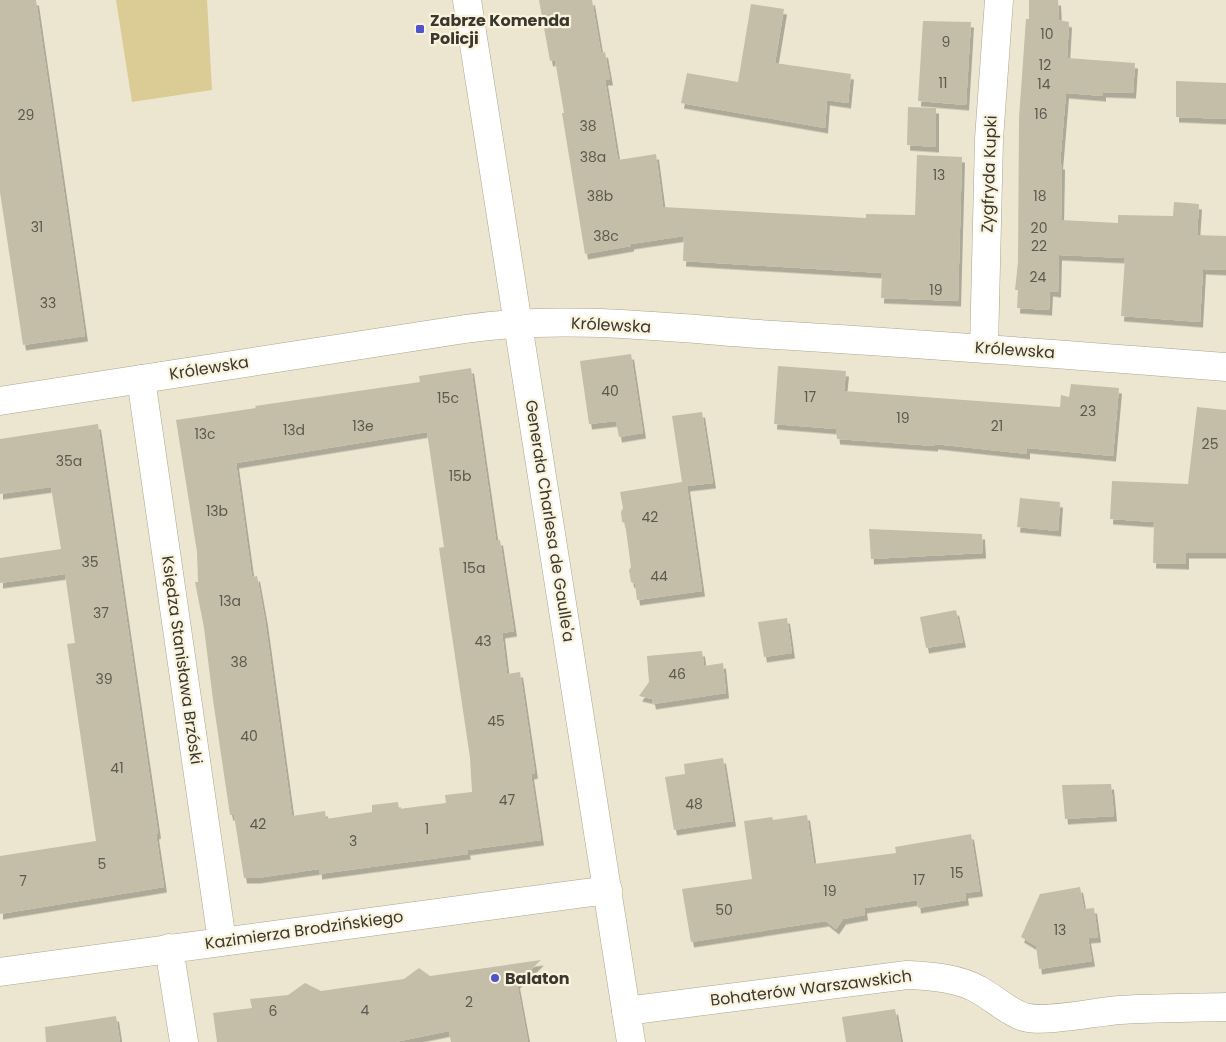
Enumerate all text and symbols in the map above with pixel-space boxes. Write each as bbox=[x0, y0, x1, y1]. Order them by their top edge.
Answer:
place label: Zabrze Komenda Policji bbox=[430, 9, 570, 50]
marker: Zabrze Komenda Policji bbox=[414, 23, 426, 35]
house number: 10 bbox=[1040, 24, 1054, 44]
house number: 9 bbox=[942, 32, 950, 52]
house number: 12 bbox=[1039, 55, 1051, 75]
house number: 11 bbox=[939, 73, 947, 93]
house number: 14 bbox=[1037, 74, 1051, 94]
house number: 16 bbox=[1034, 104, 1048, 124]
house number: 29 bbox=[18, 105, 34, 125]
street label: Zygfryda Kupki bbox=[975, 115, 1003, 233]
house number: 38 bbox=[579, 116, 597, 136]
house number: 38a bbox=[580, 147, 606, 167]
house number: 13 bbox=[933, 165, 945, 185]
house number: 38b bbox=[587, 186, 613, 206]
house number: 18 bbox=[1033, 186, 1047, 206]
house number: 31 bbox=[31, 217, 43, 237]
house number: 20 bbox=[1031, 218, 1047, 238]
house number: 38c bbox=[593, 226, 619, 246]
house number: 22 bbox=[1031, 236, 1047, 256]
house number: 24 bbox=[1030, 267, 1047, 287]
house number: 19 bbox=[929, 280, 943, 300]
house number: 33 bbox=[40, 293, 56, 313]
street label: Królewska bbox=[570, 311, 652, 339]
street label: Królewska bbox=[974, 336, 1056, 364]
street label: Królewska bbox=[168, 350, 250, 386]
house number: 40 bbox=[601, 381, 619, 401]
house number: 17 bbox=[804, 387, 816, 407]
house number: 15c bbox=[437, 388, 459, 408]
street label: Generała Charlesa de Gaulle'a bbox=[519, 398, 581, 644]
house number: 23 bbox=[1080, 401, 1096, 421]
house number: 19 bbox=[896, 408, 910, 428]
house number: 13e bbox=[352, 416, 374, 436]
house number: 21 bbox=[991, 416, 1003, 436]
house number: 13d bbox=[283, 420, 305, 440]
house number: 13c bbox=[194, 424, 216, 444]
house number: 25 bbox=[1202, 434, 1218, 454]
house number: 35a bbox=[56, 451, 82, 471]
house number: 15b bbox=[449, 466, 471, 486]
house number: 13b bbox=[206, 501, 228, 521]
house number: 42 bbox=[642, 507, 658, 527]
house number: 35 bbox=[81, 552, 99, 572]
street label: Księdza Stanisława Brzóski bbox=[156, 554, 208, 766]
house number: 15a bbox=[463, 558, 485, 578]
house number: 44 bbox=[650, 566, 668, 586]
house number: 13a bbox=[219, 591, 241, 611]
house number: 37 bbox=[93, 603, 109, 623]
house number: 43 bbox=[474, 631, 492, 651]
house number: 38 bbox=[230, 652, 248, 672]
house number: 46 bbox=[668, 664, 686, 684]
house number: 39 bbox=[95, 669, 113, 689]
house number: 45 bbox=[487, 711, 505, 731]
house number: 40 bbox=[240, 726, 258, 746]
house number: 41 bbox=[110, 758, 124, 778]
house number: 47 bbox=[499, 790, 516, 810]
house number: 48 bbox=[685, 794, 703, 814]
house number: 42 bbox=[250, 814, 266, 834]
house number: 1 bbox=[425, 819, 429, 839]
house number: 3 bbox=[349, 831, 357, 851]
house number: 5 bbox=[98, 854, 106, 874]
house number: 15 bbox=[950, 863, 964, 883]
house number: 17 bbox=[913, 870, 925, 890]
house number: 7 bbox=[19, 871, 27, 891]
house number: 19 bbox=[823, 881, 837, 901]
house number: 50 bbox=[715, 900, 733, 920]
street label: Kazimierza Brodzińskiego bbox=[203, 905, 405, 955]
house number: 13 bbox=[1054, 920, 1066, 940]
street label: Bohaterów Warszawskich bbox=[709, 964, 913, 1012]
place label: Balaton bbox=[505, 967, 569, 990]
marker: Balaton bbox=[489, 972, 501, 984]
house number: 2 bbox=[465, 992, 473, 1012]
house number: 4 bbox=[361, 1000, 370, 1020]
house number: 6 bbox=[269, 1001, 278, 1021]

